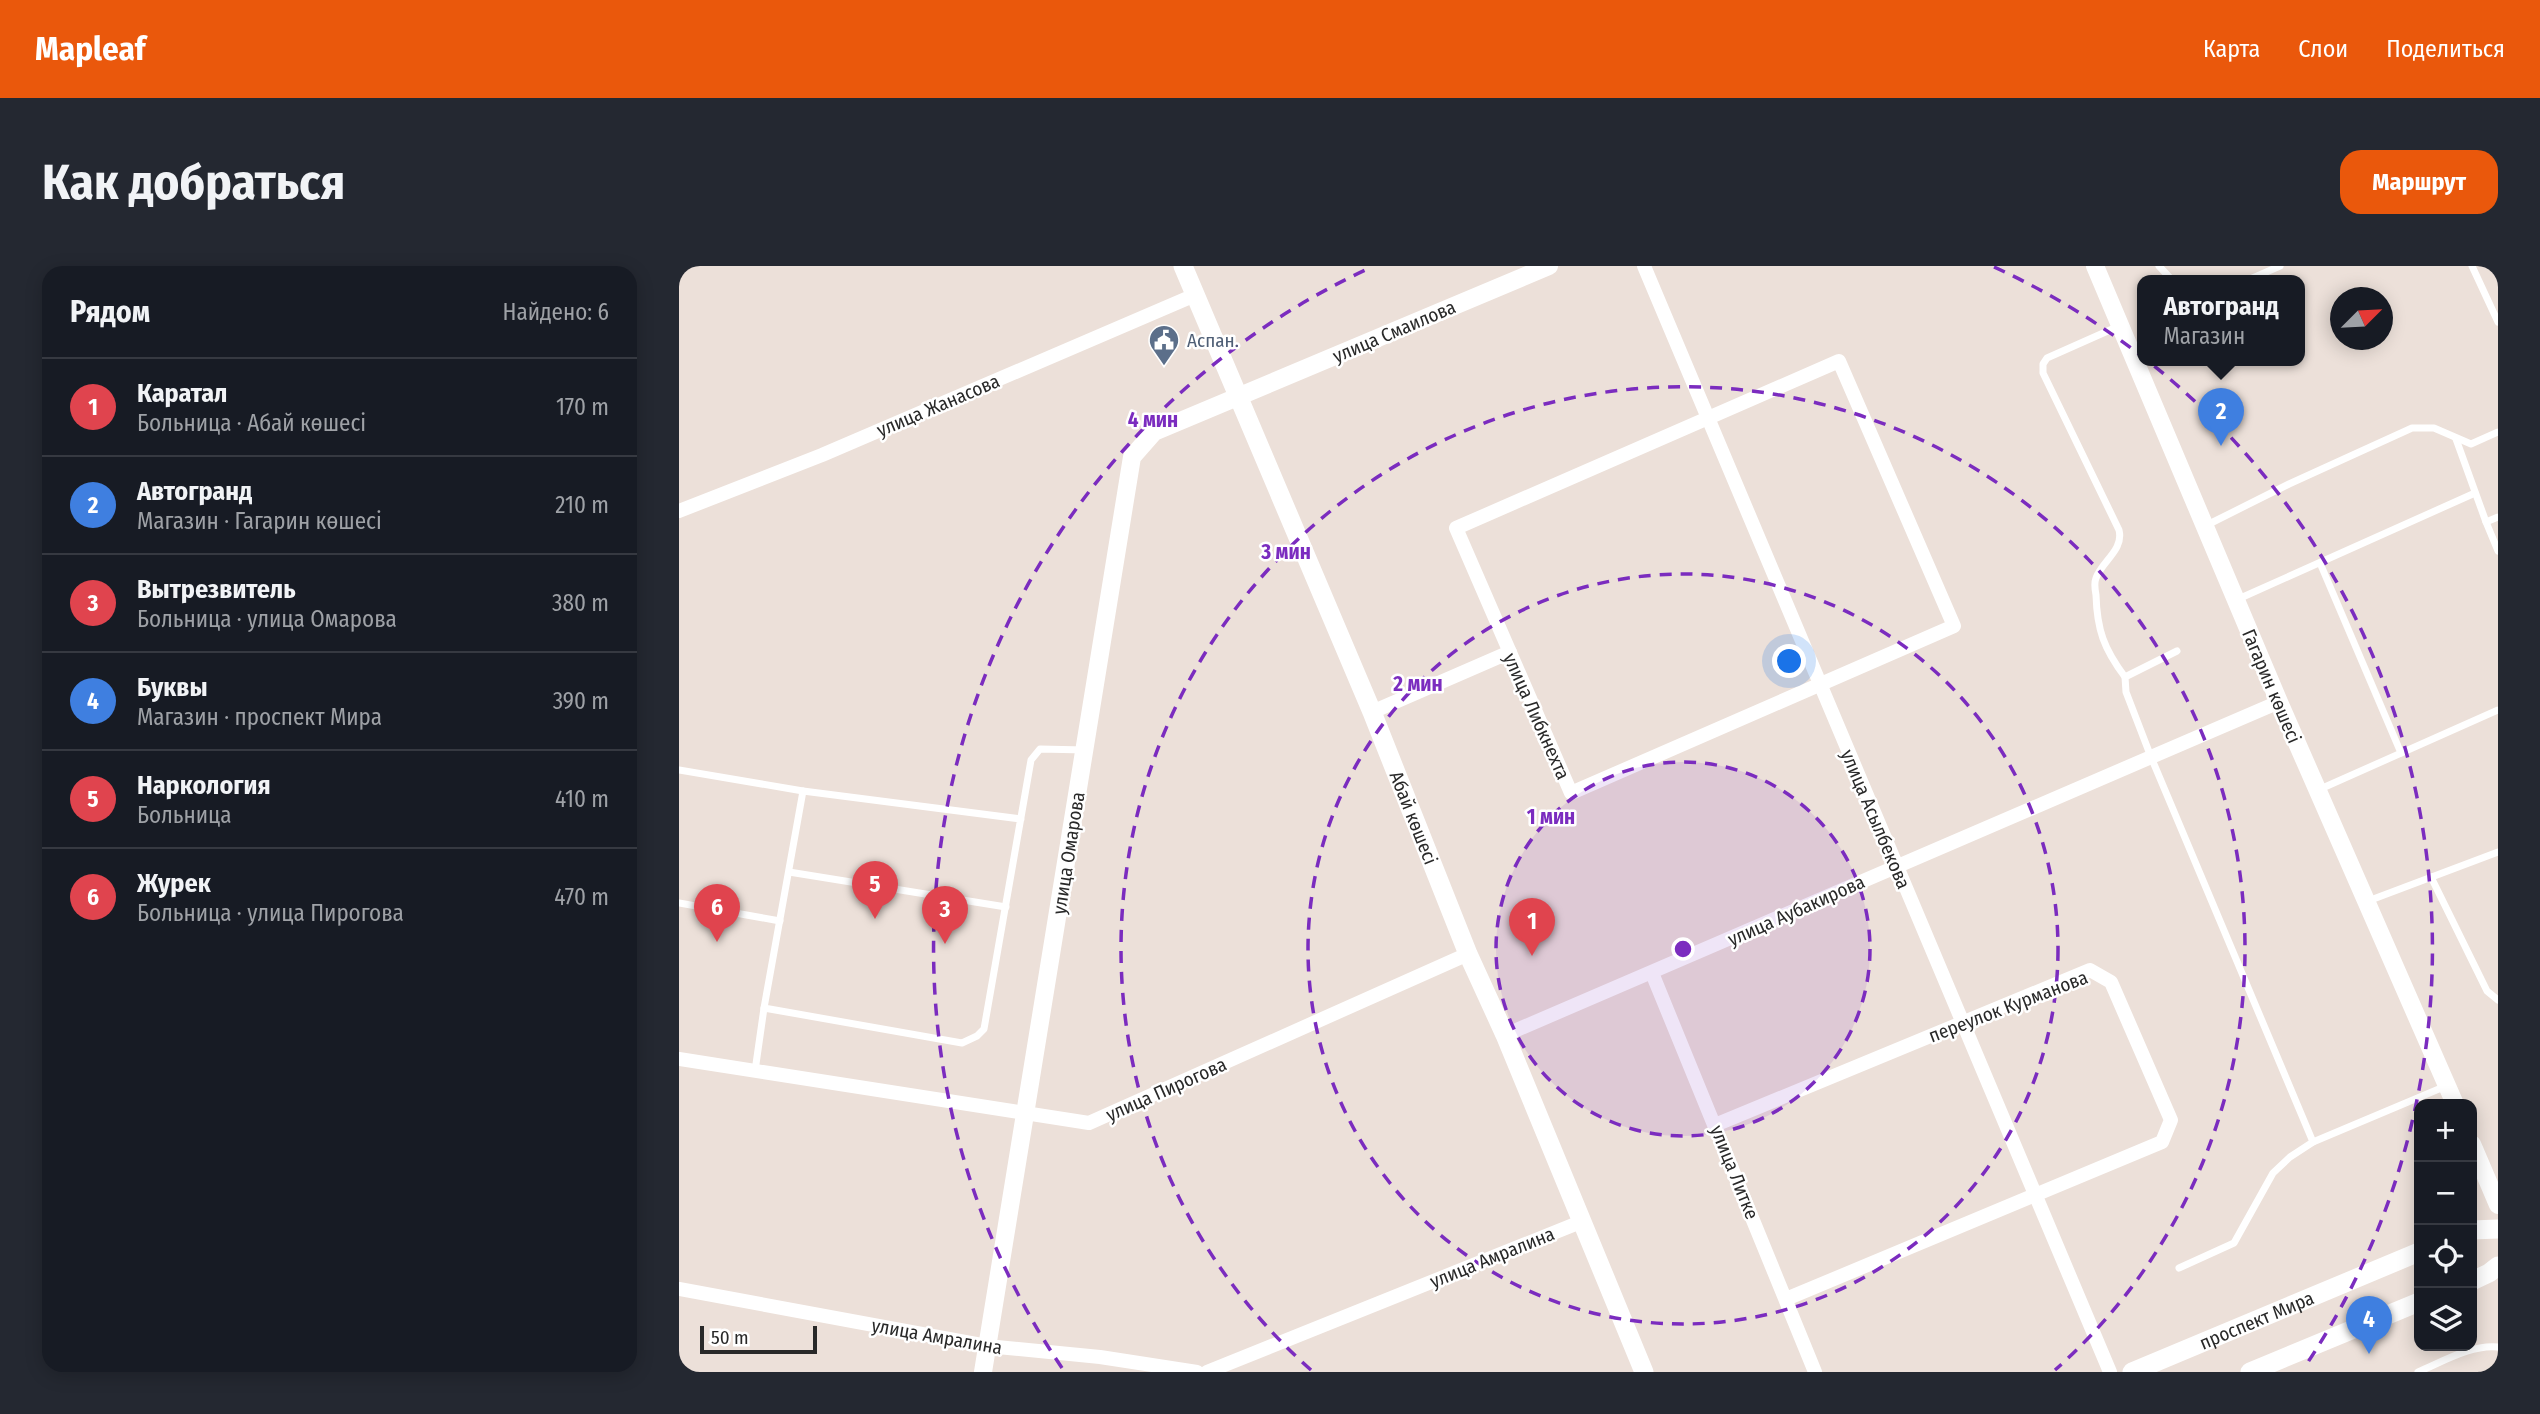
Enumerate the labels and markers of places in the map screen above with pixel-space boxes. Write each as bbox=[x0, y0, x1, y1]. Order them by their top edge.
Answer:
public building icon: Аспан. bbox=[1147, 323, 1181, 367]
place label: Аспан. bbox=[1187, 329, 1239, 352]
pin: 2 bbox=[2198, 388, 2244, 446]
pin: 5 bbox=[852, 861, 898, 919]
pin: 6 bbox=[694, 884, 740, 942]
pin: 3 bbox=[922, 886, 968, 944]
pin: 1 bbox=[1509, 898, 1555, 956]
centre of rings bbox=[1671, 937, 1695, 961]
pin: 4 bbox=[2346, 1296, 2392, 1354]

